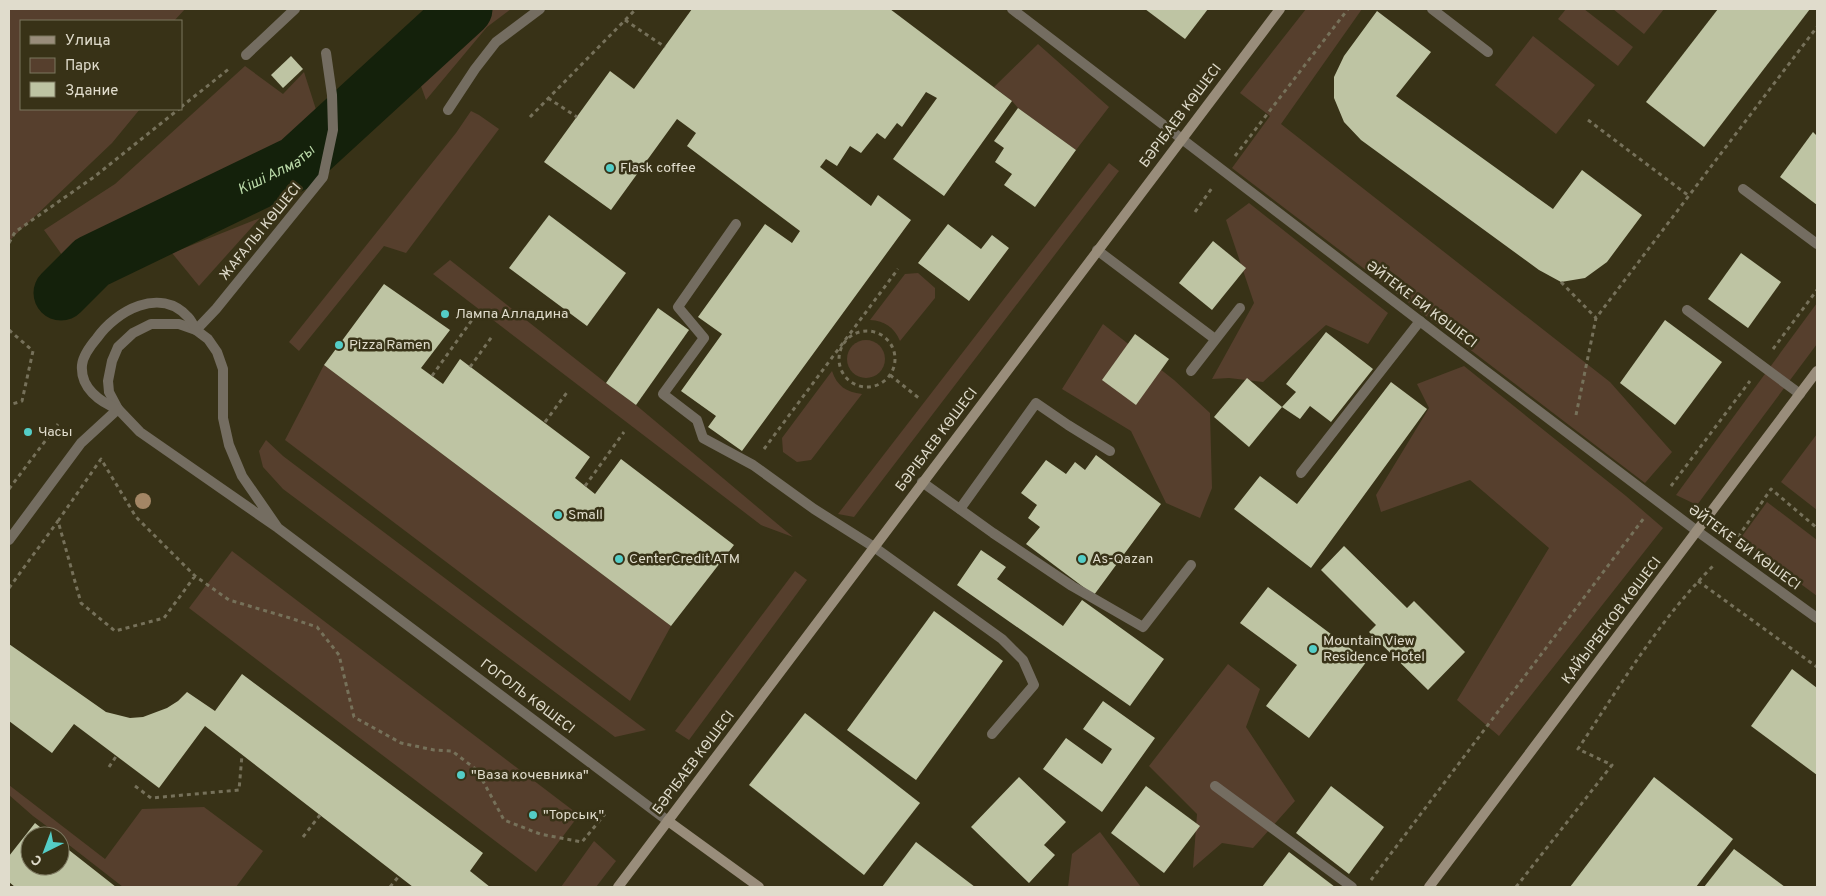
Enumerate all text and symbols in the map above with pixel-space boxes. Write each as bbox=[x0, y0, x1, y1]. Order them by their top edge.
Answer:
legend bbox=[20, 20, 182, 110]
text: Улица bbox=[65, 32, 110, 51]
text: Парк bbox=[65, 57, 100, 76]
street label: БӘРІБАЕВ КӨШЕСІ bbox=[1136, 61, 1226, 171]
text: Здание bbox=[65, 82, 118, 101]
water label: Кіші Алматы bbox=[235, 141, 320, 200]
place label: Flask coffee bbox=[620, 160, 696, 177]
marker: Flask coffee bbox=[604, 162, 616, 174]
street label: ЖАҒАЛЫ КӨШЕСІ bbox=[216, 180, 306, 284]
street label: ӘЙТЕКЕ БИ КӨШЕСІ bbox=[1362, 257, 1480, 352]
place label: Лампа Алладина bbox=[455, 306, 568, 323]
marker: Лампа Алладина bbox=[439, 308, 451, 320]
place label: Pizza Ramen bbox=[349, 337, 431, 354]
marker: Pizza Ramen bbox=[333, 339, 345, 351]
street label: БӘРІБАЕВ КӨШЕСІ bbox=[892, 385, 982, 495]
place label: Часы bbox=[38, 424, 72, 441]
marker: Часы bbox=[22, 426, 34, 438]
street label: ӘЙТЕКЕ БИ КӨШЕСІ bbox=[1685, 501, 1804, 594]
place label: Small bbox=[568, 507, 603, 524]
marker: Small bbox=[552, 509, 564, 521]
place label: CenterCredit ATM bbox=[629, 551, 740, 568]
place label: As-Qazan bbox=[1092, 551, 1153, 568]
marker: CenterCredit ATM bbox=[613, 553, 625, 565]
marker: As-Qazan bbox=[1076, 553, 1088, 565]
street label: ҚАЙЫРБЕКОВ КӨШЕСІ bbox=[1558, 554, 1665, 688]
place label: Mountain View Residence Hotel bbox=[1323, 633, 1425, 666]
marker: Mountain View Residence Hotel bbox=[1307, 643, 1319, 655]
street label: ГОГОЛЬ КӨШЕСІ bbox=[476, 656, 578, 738]
street label: БӘРІБАЕВ КӨШЕСІ bbox=[649, 708, 739, 818]
place label: "Ваза кочевника" bbox=[471, 767, 589, 784]
marker: "Ваза кочевника" bbox=[455, 769, 467, 781]
place label: "Торсық" bbox=[543, 807, 604, 824]
marker: "Торсық" bbox=[527, 809, 539, 821]
north arrow bbox=[20, 826, 70, 876]
text: С bbox=[28, 850, 46, 869]

